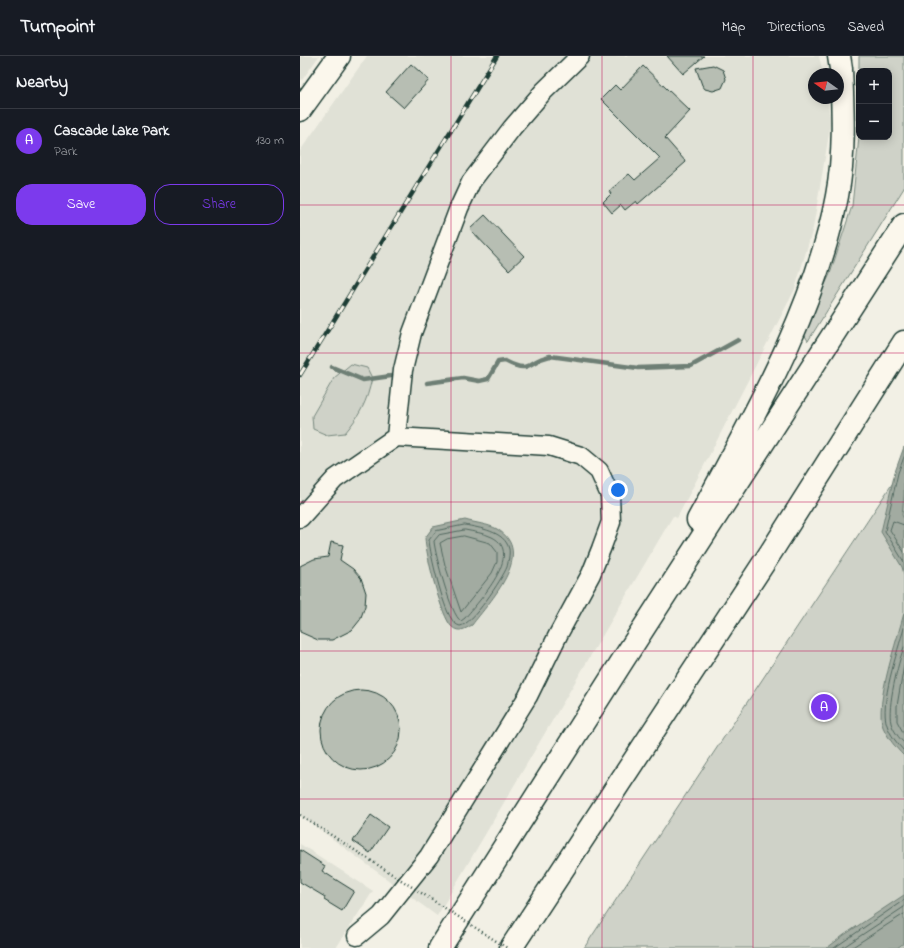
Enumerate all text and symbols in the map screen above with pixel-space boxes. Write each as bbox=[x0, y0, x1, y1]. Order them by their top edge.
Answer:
text: Turnpoint bbox=[20, 14, 95, 41]
text: Map bbox=[722, 17, 745, 38]
text: Directions bbox=[767, 17, 825, 38]
text: Saved bbox=[847, 17, 884, 38]
north arrow bbox=[808, 68, 844, 104]
map controls bbox=[856, 68, 892, 140]
button: + bbox=[856, 68, 892, 104]
text: Nearby bbox=[16, 70, 68, 95]
button: − bbox=[856, 104, 892, 140]
text: Cascade Lake Park bbox=[54, 120, 169, 142]
text: A bbox=[25, 131, 33, 150]
text: 130 m bbox=[256, 131, 284, 150]
text: Park bbox=[54, 142, 78, 161]
button: Save bbox=[16, 184, 146, 225]
button: Share bbox=[154, 184, 284, 225]
your location bbox=[608, 480, 628, 500]
pin: A bbox=[811, 692, 837, 722]

